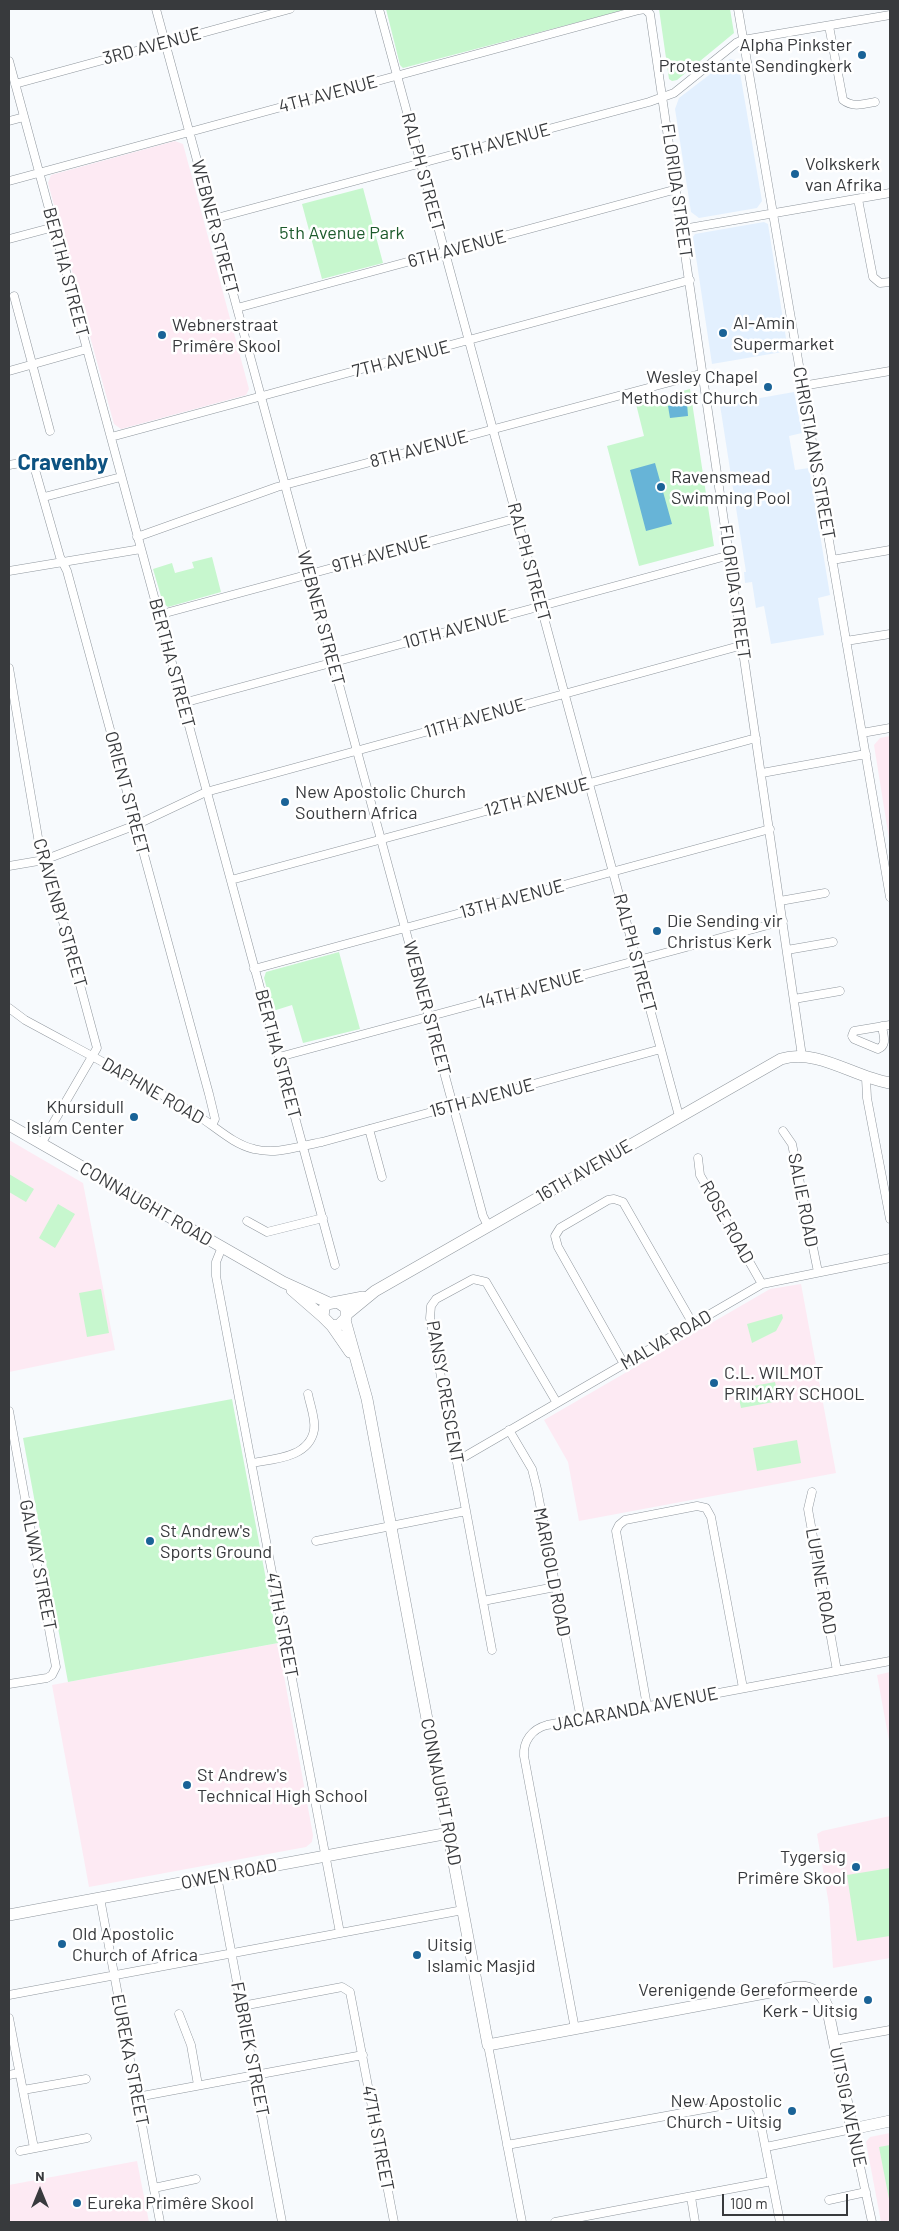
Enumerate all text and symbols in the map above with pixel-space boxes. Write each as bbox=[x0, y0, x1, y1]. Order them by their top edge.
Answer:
street label: 3RD AVENUE bbox=[100, 22, 204, 70]
place label: Alpha Pinkster Protestante Sendingkerk bbox=[659, 34, 852, 76]
marker: Alpha Pinkster Protestante Sendingkerk bbox=[856, 49, 868, 61]
street label: 4TH AVENUE bbox=[276, 70, 380, 118]
street label: RALPH STREET bbox=[397, 110, 449, 234]
street label: 5TH AVENUE bbox=[449, 119, 553, 165]
street label: FLORIDA STREET bbox=[657, 122, 697, 260]
place label: Volkskerk van Afrika bbox=[805, 153, 882, 195]
street label: WEBNER STREET bbox=[187, 157, 243, 297]
marker: Volkskerk van Afrika bbox=[789, 168, 801, 180]
street label: BERTHA STREET bbox=[38, 205, 94, 339]
park label: 5th Avenue Park bbox=[279, 222, 405, 244]
street label: 6TH AVENUE bbox=[405, 226, 509, 272]
place label: Al-Amin Supermarket bbox=[733, 312, 834, 354]
place label: Webnerstraat Primêre Skool bbox=[172, 314, 281, 356]
marker: Al-Amin Supermarket bbox=[717, 327, 729, 339]
marker: Webnerstraat Primêre Skool bbox=[156, 329, 168, 341]
street label: 7TH AVENUE bbox=[350, 336, 452, 382]
street label: CHRISTIAANS STREET bbox=[788, 365, 840, 541]
place label: Wesley Chapel Methodist Church bbox=[621, 366, 758, 408]
marker: Wesley Chapel Methodist Church bbox=[762, 381, 774, 393]
street label: 8TH AVENUE bbox=[367, 425, 471, 473]
district label: Cravenby bbox=[18, 450, 108, 476]
place label: Ravensmead Swimming Pool bbox=[671, 466, 790, 508]
marker: Ravensmead Swimming Pool bbox=[655, 481, 667, 493]
street label: RALPH STREET bbox=[503, 500, 555, 624]
street label: FLORIDA STREET bbox=[715, 523, 755, 661]
street label: 9TH AVENUE bbox=[329, 530, 433, 578]
street label: WEBNER STREET bbox=[293, 548, 349, 688]
street label: BERTHA STREET bbox=[144, 596, 200, 730]
street label: 10TH AVENUE bbox=[401, 605, 511, 653]
street label: 11TH AVENUE bbox=[422, 693, 528, 743]
street label: ORIENT STREET bbox=[100, 729, 154, 857]
street label: 12TH AVENUE bbox=[482, 773, 592, 821]
place label: New Apostolic Church Southern Africa bbox=[295, 781, 466, 824]
marker: New Apostolic Church Southern Africa bbox=[279, 796, 291, 808]
street label: CRAVENBY STREET bbox=[28, 836, 92, 990]
street label: 13TH AVENUE bbox=[457, 875, 567, 923]
street label: RALPH STREET bbox=[609, 891, 661, 1015]
place label: Die Sending vir Christus Kerk bbox=[667, 910, 783, 952]
marker: Die Sending vir Christus Kerk bbox=[651, 925, 663, 937]
street label: WEBNER STREET bbox=[399, 938, 455, 1078]
street label: 14TH AVENUE bbox=[476, 965, 586, 1013]
street label: BERTHA STREET bbox=[250, 987, 306, 1121]
street label: DAPHNE ROAD bbox=[98, 1053, 208, 1129]
street label: 15TH AVENUE bbox=[427, 1074, 537, 1122]
place label: Khursidull Islam Center bbox=[26, 1096, 124, 1138]
marker: Khursidull Islam Center bbox=[128, 1111, 140, 1123]
street label: 16TH AVENUE bbox=[532, 1135, 636, 1207]
street label: SALIE ROAD bbox=[783, 1151, 823, 1249]
street label: CONNAUGHT ROAD bbox=[76, 1157, 216, 1251]
street label: ROSE ROAD bbox=[695, 1177, 759, 1267]
street label: MALVA ROAD bbox=[617, 1305, 715, 1375]
street label: PANSY CRESCENT bbox=[422, 1319, 468, 1465]
place label: C.L. WILMOT PRIMARY SCHOOL bbox=[724, 1362, 865, 1405]
marker: C.L. WILMOT PRIMARY SCHOOL bbox=[708, 1377, 720, 1389]
street label: GALWAY STREET bbox=[15, 1498, 61, 1632]
street label: MARIGOLD ROAD bbox=[529, 1506, 575, 1638]
place label: St Andrew's Sports Ground bbox=[160, 1520, 272, 1562]
street label: LUPINE ROAD bbox=[801, 1526, 841, 1636]
marker: St Andrew's Sports Ground bbox=[144, 1535, 156, 1547]
street label: 47TH STREET bbox=[261, 1570, 303, 1680]
street label: JACARANDA AVENUE bbox=[550, 1682, 720, 1736]
street label: CONNAUGHT ROAD bbox=[416, 1717, 466, 1867]
place label: St Andrew's Technical High School bbox=[197, 1764, 368, 1806]
marker: St Andrew's Technical High School bbox=[181, 1779, 193, 1791]
place label: Tygersig Primêre Skool bbox=[737, 1846, 846, 1888]
street label: OWEN ROAD bbox=[179, 1854, 279, 1894]
marker: Tygersig Primêre Skool bbox=[850, 1861, 862, 1873]
place label: Old Apostolic Church of Africa bbox=[72, 1923, 198, 1966]
place label: Uitsig Islamic Masjid bbox=[427, 1934, 536, 1976]
marker: Old Apostolic Church of Africa bbox=[56, 1938, 68, 1950]
marker: Uitsig Islamic Masjid bbox=[411, 1949, 423, 1961]
place label: Verenigende Gereformeerde Kerk - Uitsig bbox=[638, 1979, 858, 2022]
street label: FABRIEK STREET bbox=[226, 1980, 274, 2118]
street label: EUREKA STREET bbox=[107, 1992, 153, 2128]
marker: Verenigende Gereformeerde Kerk - Uitsig bbox=[862, 1994, 874, 2006]
street label: UITSIG AVENUE bbox=[825, 2045, 871, 2169]
street label: 47TH STREET bbox=[357, 2083, 399, 2193]
place label: New Apostolic Church - Uitsig bbox=[666, 2090, 782, 2132]
marker: New Apostolic Church - Uitsig bbox=[786, 2105, 798, 2117]
north arrow bbox=[15, 2166, 65, 2216]
text: N bbox=[35, 2167, 45, 2184]
scale bar bbox=[724, 2184, 850, 2216]
place label: Eureka Primêre Skool bbox=[87, 2192, 254, 2214]
text: 100 m bbox=[730, 2194, 768, 2212]
marker: Eureka Primêre Skool bbox=[71, 2197, 83, 2209]

